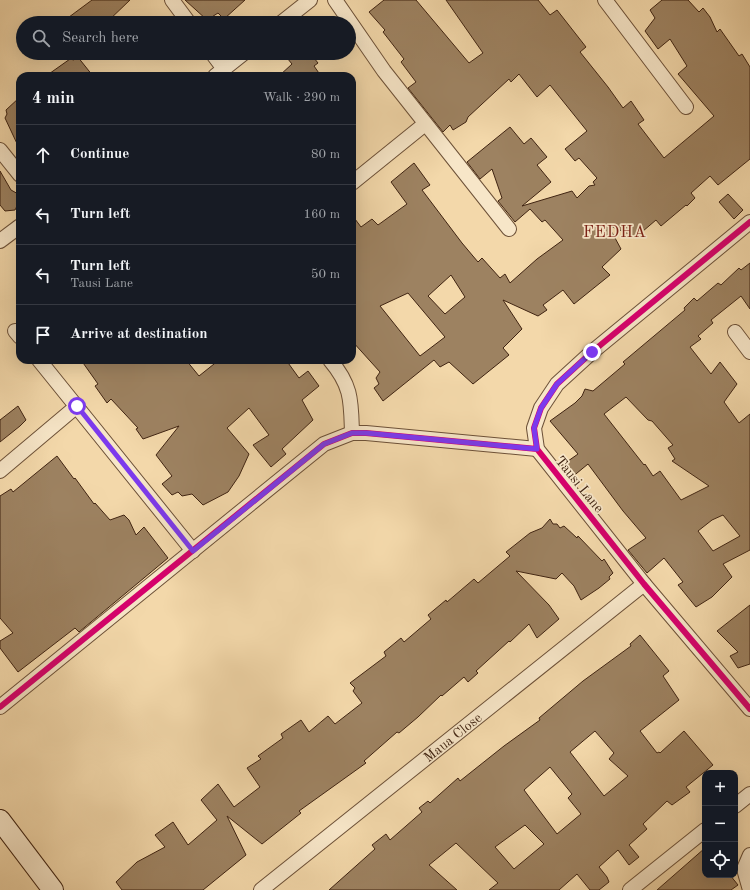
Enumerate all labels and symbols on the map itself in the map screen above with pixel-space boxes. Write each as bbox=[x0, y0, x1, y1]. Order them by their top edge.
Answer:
district label: FEDHA bbox=[583, 225, 647, 241]
route end bbox=[583, 343, 601, 361]
route start bbox=[68, 397, 86, 415]
street label: Tausi Lane bbox=[552, 454, 606, 515]
street label: Maua Close bbox=[421, 711, 485, 765]

